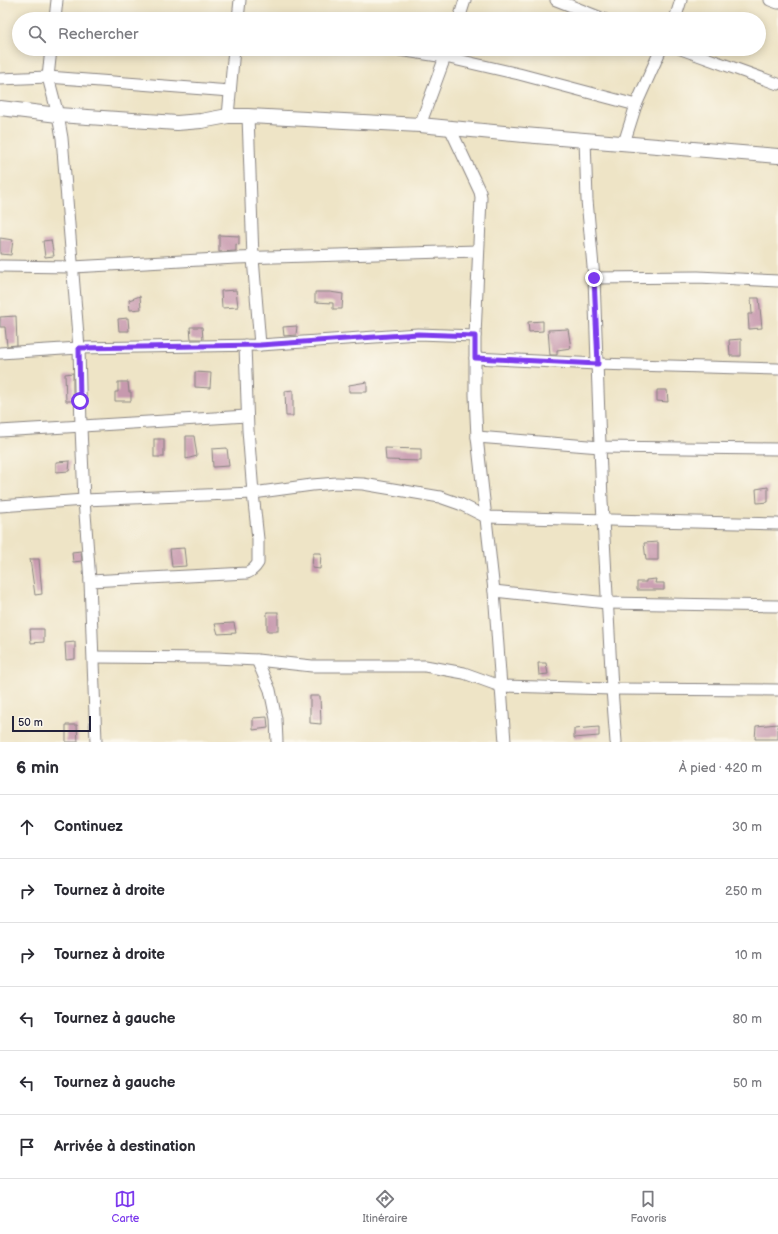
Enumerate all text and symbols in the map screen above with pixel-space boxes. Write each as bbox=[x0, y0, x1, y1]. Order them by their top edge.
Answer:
search box bbox=[12, 12, 766, 56]
icon: search bbox=[26, 23, 48, 45]
text: Rechercher bbox=[58, 25, 138, 44]
route end bbox=[585, 269, 603, 287]
route start bbox=[71, 392, 89, 410]
scale bar bbox=[12, 714, 91, 733]
text: 50 m bbox=[18, 716, 43, 729]
text: 6 min bbox=[16, 758, 59, 778]
text: À pied · 420 m bbox=[679, 760, 762, 776]
icon: ahead bbox=[16, 816, 38, 838]
text: Continuez bbox=[54, 817, 123, 836]
text: 30 m bbox=[732, 819, 762, 835]
icon: right bbox=[16, 880, 38, 902]
text: Tournez à droite bbox=[54, 881, 165, 900]
text: 250 m bbox=[725, 883, 762, 899]
icon: right bbox=[16, 944, 38, 966]
text: Tournez à droite bbox=[54, 945, 165, 964]
text: 10 m bbox=[735, 947, 762, 963]
icon: left bbox=[16, 1008, 38, 1030]
text: Tournez à gauche bbox=[54, 1009, 175, 1028]
text: 80 m bbox=[733, 1011, 762, 1027]
icon: left bbox=[16, 1072, 38, 1094]
text: Tournez à gauche bbox=[54, 1073, 175, 1092]
text: 50 m bbox=[733, 1075, 762, 1091]
icon: arrive bbox=[16, 1136, 38, 1158]
text: Arrivée à destination bbox=[54, 1137, 196, 1156]
tab: Carte bbox=[112, 1188, 139, 1225]
tab: Itinéraire bbox=[362, 1188, 407, 1225]
tab: Favoris bbox=[631, 1188, 666, 1225]

